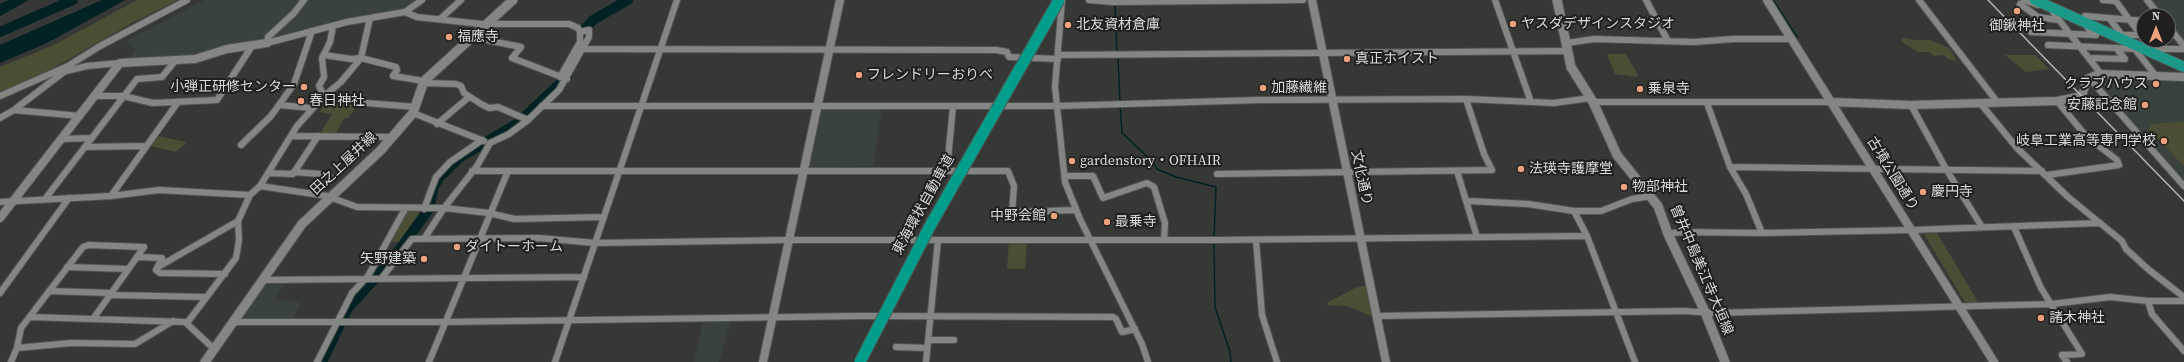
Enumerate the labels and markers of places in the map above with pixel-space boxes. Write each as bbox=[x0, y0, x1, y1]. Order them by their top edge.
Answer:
marker: 御鍬神社 bbox=[2012, 6, 2022, 16]
place label: ヤスダデザインスタジオ bbox=[1521, 16, 1675, 32]
place label: 北友資材倉庫 bbox=[1076, 17, 1160, 33]
place label: 御鍬神社 bbox=[1989, 18, 2045, 34]
marker: ヤスダデザインスタジオ bbox=[1508, 19, 1518, 29]
marker: 北友資材倉庫 bbox=[1063, 20, 1073, 30]
place label: 福應寺 bbox=[457, 29, 499, 45]
marker: 福應寺 bbox=[444, 32, 454, 42]
place label: 真正ホイスト bbox=[1355, 51, 1439, 67]
marker: 真正ホイスト bbox=[1342, 54, 1352, 64]
place label: フレンドリーおりべ bbox=[867, 67, 993, 83]
marker: フレンドリーおりべ bbox=[854, 70, 864, 80]
place label: クラブハウス bbox=[2064, 76, 2148, 92]
place label: 小弾正研修センター bbox=[170, 79, 296, 95]
marker: クラブハウス bbox=[2151, 79, 2161, 89]
place label: 加藤繊維 bbox=[1271, 80, 1327, 96]
place label: 乗泉寺 bbox=[1648, 81, 1690, 97]
marker: 小弾正研修センター bbox=[299, 82, 309, 92]
marker: 加藤繊維 bbox=[1258, 83, 1268, 93]
marker: 乗泉寺 bbox=[1635, 84, 1645, 94]
place label: 春日神社 bbox=[309, 93, 365, 109]
marker: 春日神社 bbox=[296, 96, 306, 106]
place label: 安藤記念館 bbox=[2067, 97, 2137, 113]
marker: 安藤記念館 bbox=[2140, 100, 2150, 110]
place label: 岐阜工業高等専門学校 bbox=[2016, 133, 2156, 149]
marker: 岐阜工業高等専門学校 bbox=[2159, 136, 2169, 146]
place label: gardenstory・OFHAIR bbox=[1080, 153, 1221, 169]
marker: gardenstory・OFHAIR bbox=[1067, 156, 1077, 166]
place label: 法瑛寺護摩堂 bbox=[1529, 161, 1613, 177]
marker: 法瑛寺護摩堂 bbox=[1516, 164, 1526, 174]
place label: 物部神社 bbox=[1632, 179, 1688, 195]
marker: 物部神社 bbox=[1619, 182, 1629, 192]
place label: 慶円寺 bbox=[1931, 184, 1973, 200]
marker: 慶円寺 bbox=[1918, 187, 1928, 197]
place label: 中野会館 bbox=[990, 208, 1046, 224]
marker: 中野会館 bbox=[1049, 211, 1059, 221]
place label: 最乗寺 bbox=[1115, 214, 1157, 230]
marker: 最乗寺 bbox=[1102, 217, 1112, 227]
place label: ダイトーホーム bbox=[465, 239, 563, 255]
marker: ダイトーホーム bbox=[452, 242, 462, 252]
place label: 矢野建築 bbox=[360, 251, 416, 267]
marker: 矢野建築 bbox=[419, 254, 429, 264]
place label: 諸木神社 bbox=[2049, 310, 2105, 326]
marker: 諸木神社 bbox=[2036, 313, 2046, 323]

